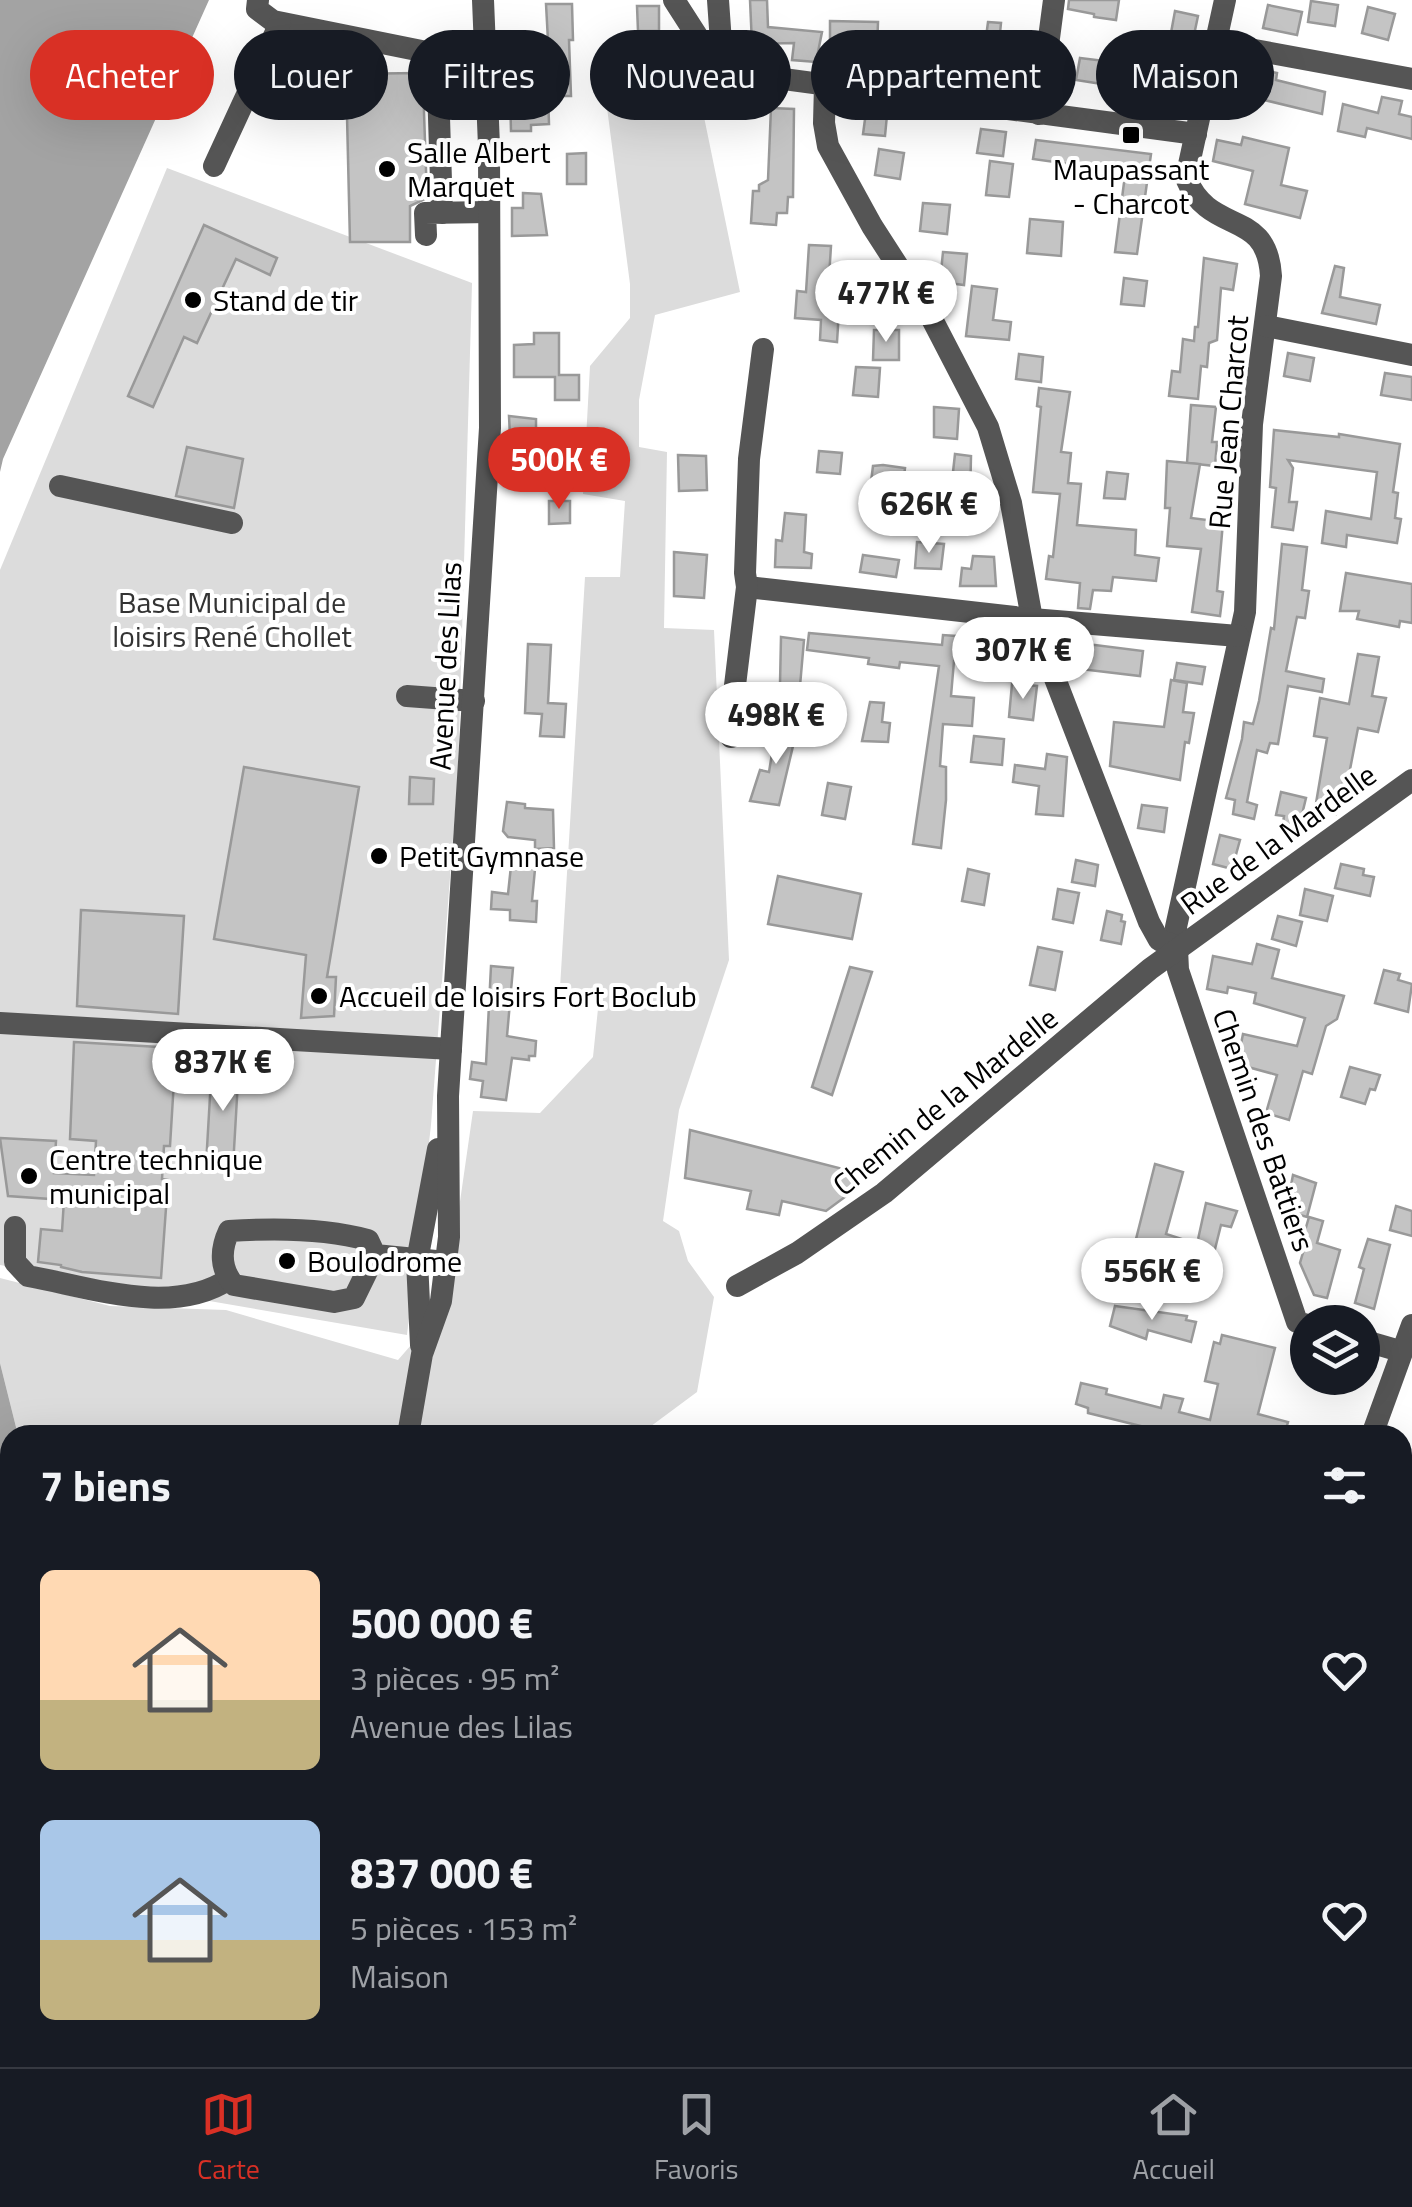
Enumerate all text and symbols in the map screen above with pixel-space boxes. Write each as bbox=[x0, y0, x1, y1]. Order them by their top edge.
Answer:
chip: Acheter bbox=[30, 30, 214, 120]
chip: Louer bbox=[234, 30, 388, 120]
chip: Filtres bbox=[408, 30, 570, 120]
chip: Nouveau bbox=[590, 30, 791, 120]
chip: Appartement bbox=[811, 30, 1076, 120]
chip: Maison bbox=[1096, 30, 1274, 120]
marker: Maupassant - Charcot bbox=[1120, 124, 1142, 146]
place label: Salle Albert Marquet bbox=[407, 129, 551, 209]
place label: Maupassant - Charcot bbox=[1053, 146, 1210, 226]
marker: Salle Albert Marquet bbox=[376, 158, 398, 180]
pin: 477K € bbox=[805, 260, 967, 345]
text: 477K € bbox=[837, 268, 935, 316]
place label: Stand de tir bbox=[213, 277, 358, 323]
marker: Stand de tir bbox=[182, 289, 204, 311]
street label: Rue Jean Charcot bbox=[1196, 313, 1260, 531]
pin: 500K € bbox=[478, 427, 640, 512]
text: 500K € bbox=[510, 435, 608, 483]
pin: 626K € bbox=[848, 471, 1010, 556]
text: 626K € bbox=[880, 479, 978, 527]
street label: Avenue des Lilas bbox=[417, 561, 473, 771]
park label: Base Municipal de loisirs René Chollet bbox=[112, 579, 352, 659]
pin: 307K € bbox=[942, 617, 1104, 702]
text: 307K € bbox=[974, 625, 1072, 673]
pin: 498K € bbox=[695, 682, 857, 767]
text: 498K € bbox=[727, 690, 825, 738]
street label: Rue de la Mardelle bbox=[1170, 752, 1386, 926]
place label: Petit Gymnase bbox=[399, 833, 584, 879]
marker: Petit Gymnase bbox=[368, 845, 390, 867]
place label: Accueil de loisirs Fort Boclub bbox=[339, 973, 697, 1019]
marker: Accueil de loisirs Fort Boclub bbox=[308, 985, 330, 1007]
street label: Chemin de la Mardelle bbox=[822, 996, 1068, 1206]
street label: Chemin des Battiers bbox=[1201, 1002, 1327, 1258]
pin: 837K € bbox=[142, 1029, 304, 1114]
text: 837K € bbox=[174, 1037, 272, 1085]
place label: Centre technique municipal bbox=[49, 1136, 263, 1216]
marker: Centre technique municipal bbox=[18, 1165, 40, 1187]
place label: Boulodrome bbox=[307, 1238, 462, 1284]
pin: 556K € bbox=[1071, 1238, 1233, 1323]
text: 556K € bbox=[1103, 1246, 1201, 1294]
marker: Boulodrome bbox=[276, 1250, 298, 1272]
map controls bbox=[1290, 1305, 1380, 1395]
button: layers bbox=[1290, 1305, 1380, 1395]
text: 7 biens bbox=[40, 1453, 171, 1517]
icon: filters bbox=[1317, 1458, 1372, 1513]
text: 500 000 € bbox=[350, 1590, 533, 1654]
icon: home bbox=[120, 1610, 240, 1730]
icon: heart bbox=[1317, 1643, 1372, 1698]
text: 3 pièces · 95 m² bbox=[350, 1654, 559, 1702]
text: Avenue des Lilas bbox=[350, 1702, 573, 1750]
text: 837 000 € bbox=[350, 1840, 533, 1904]
icon: home bbox=[120, 1860, 240, 1980]
icon: heart bbox=[1317, 1893, 1372, 1948]
text: 5 pièces · 153 m² bbox=[350, 1904, 577, 1952]
text: Maison bbox=[350, 1952, 449, 2000]
tab: Carte bbox=[197, 2087, 260, 2190]
tab: Favoris bbox=[654, 2087, 739, 2190]
tab: Accueil bbox=[1133, 2087, 1215, 2190]

